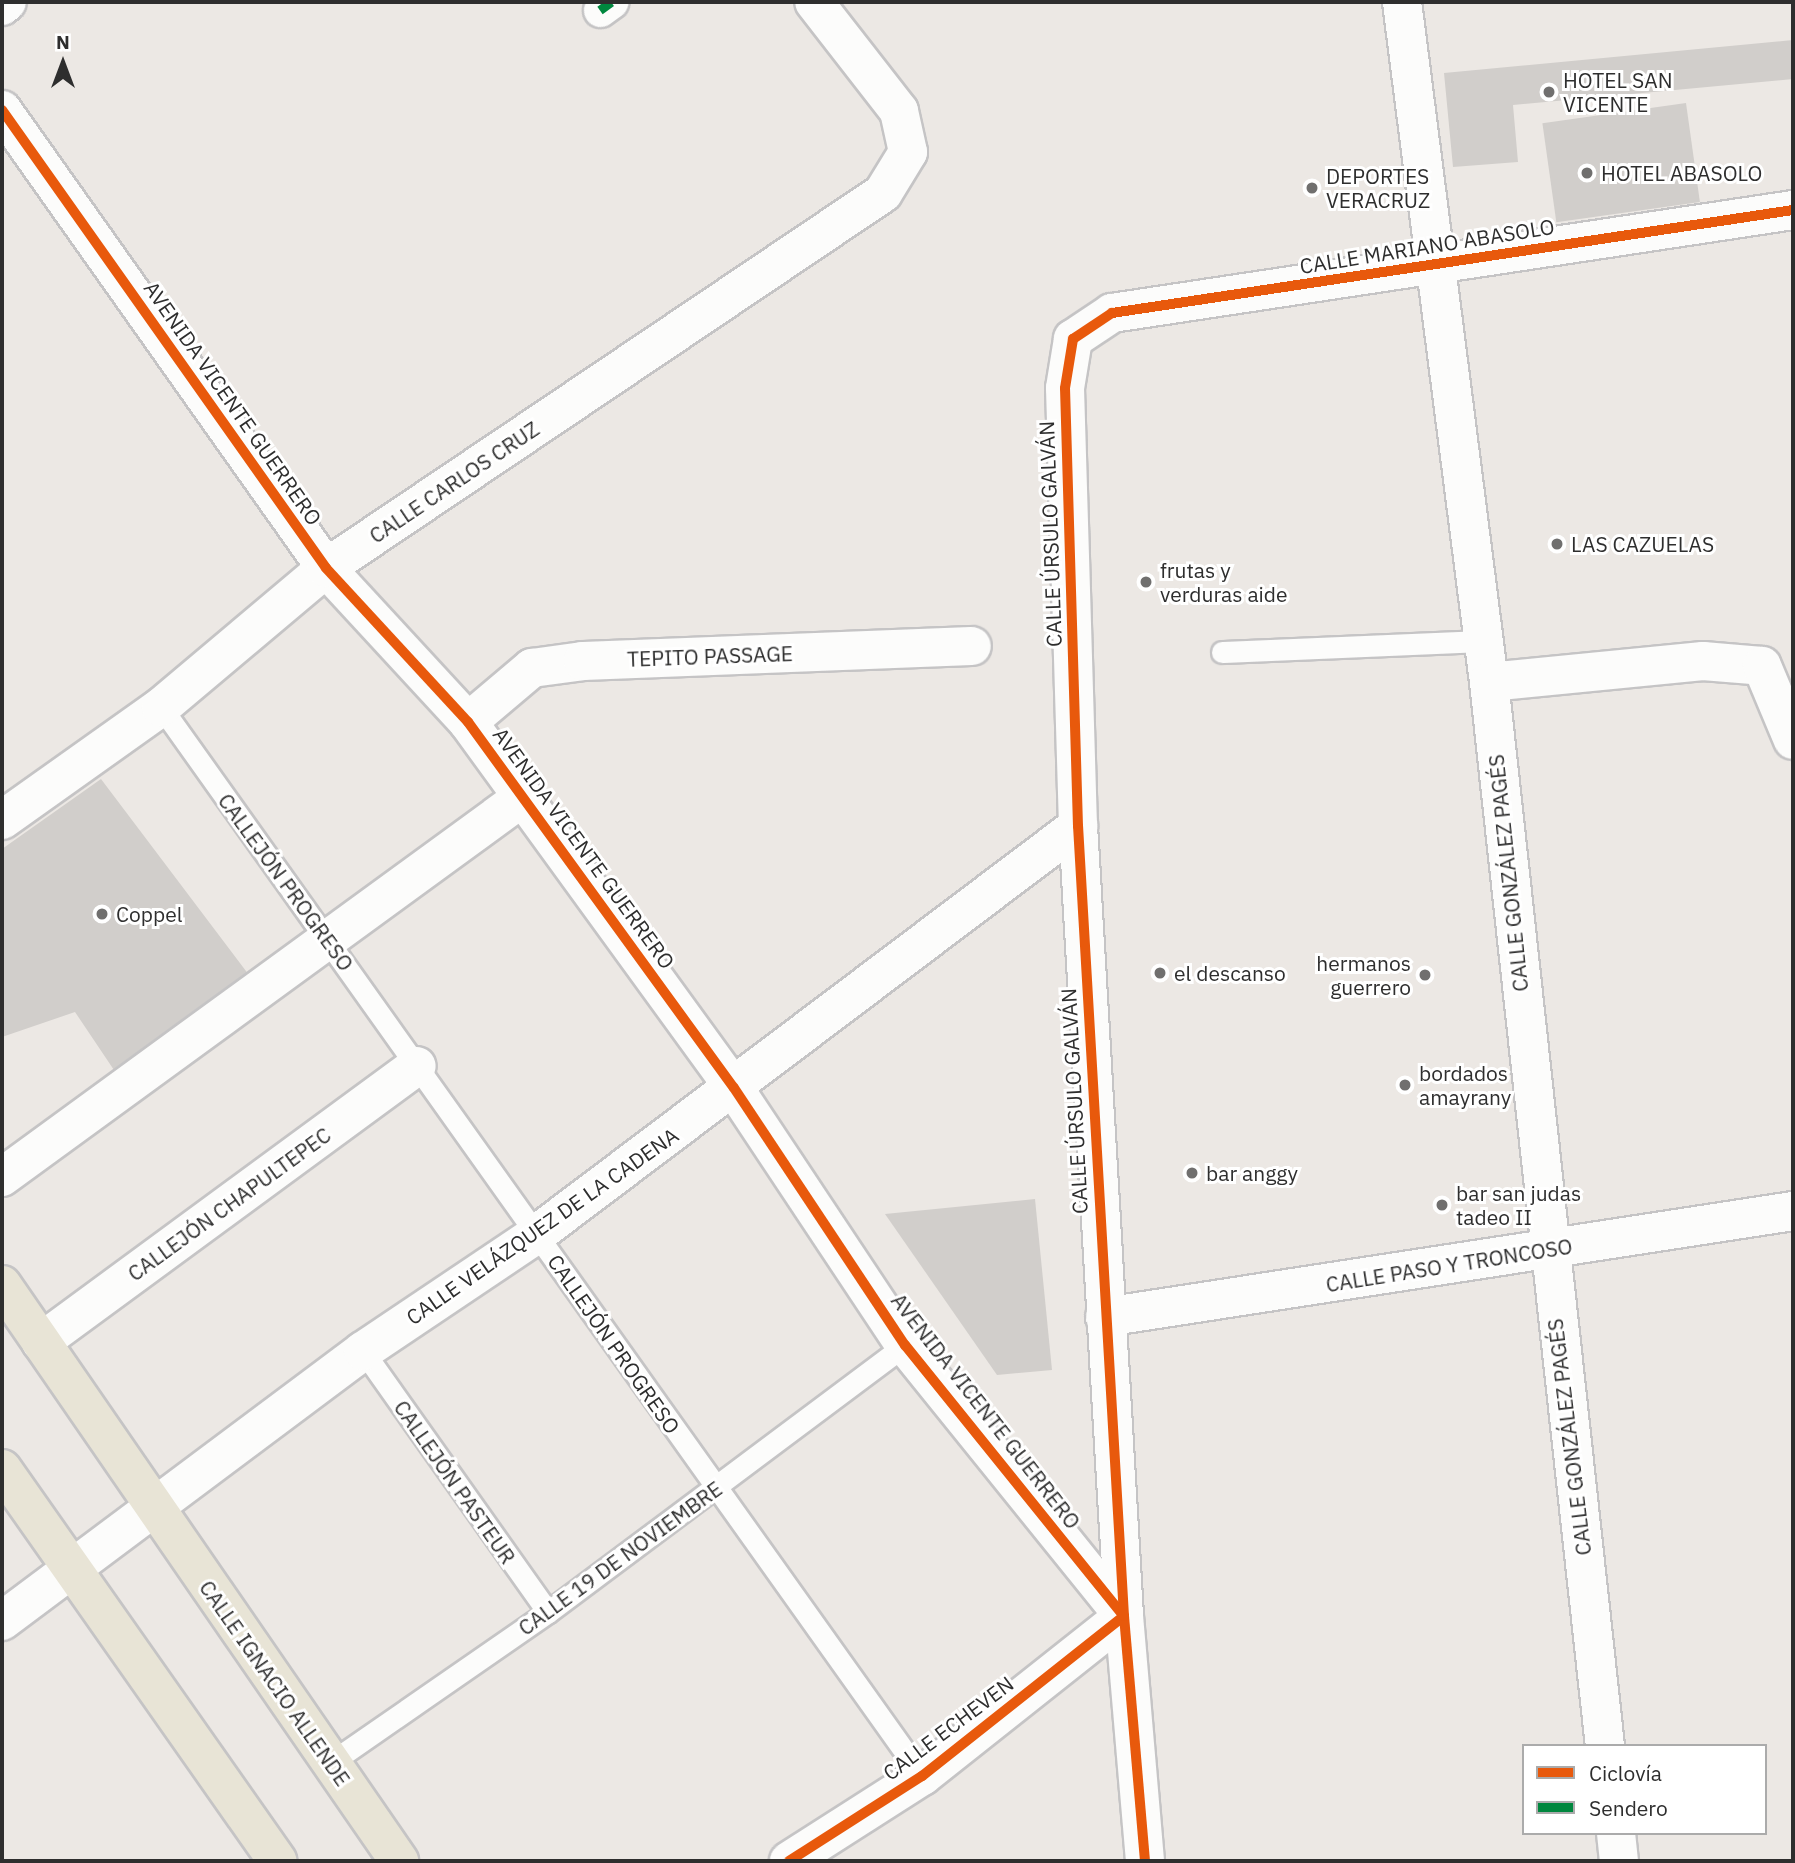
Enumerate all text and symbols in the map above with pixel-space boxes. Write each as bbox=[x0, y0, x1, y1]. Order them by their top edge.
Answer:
north arrow bbox=[28, 28, 98, 98]
text: N bbox=[56, 30, 70, 54]
place label: HOTEL SAN VICENTE bbox=[1563, 67, 1673, 117]
marker: HOTEL SAN VICENTE bbox=[1541, 84, 1557, 100]
place label: HOTEL ABASOLO bbox=[1601, 160, 1762, 186]
place label: DEPORTES VERACRUZ bbox=[1326, 163, 1430, 213]
marker: HOTEL ABASOLO bbox=[1579, 165, 1595, 181]
marker: DEPORTES VERACRUZ bbox=[1304, 180, 1320, 196]
street label: CALLE MARIANO ABASOLO bbox=[1298, 213, 1556, 279]
street label: AVENIDA VICENTE GUERRERO bbox=[139, 276, 327, 530]
street label: CALLE CARLOS CRUZ bbox=[364, 416, 544, 548]
street label: CALLE ÚRSULO GALVÁN bbox=[1033, 421, 1067, 647]
place label: LAS CAZUELAS bbox=[1571, 531, 1714, 557]
marker: LAS CAZUELAS bbox=[1549, 536, 1565, 552]
place label: frutas y verduras aide bbox=[1160, 557, 1288, 607]
marker: frutas y verduras aide bbox=[1138, 574, 1154, 590]
street label: TEPITO PASSAGE bbox=[627, 641, 793, 671]
street label: AVENIDA VICENTE GUERRERO bbox=[488, 722, 680, 974]
street label: CALLE GONZÁLEZ PAGÉS bbox=[1483, 753, 1533, 993]
street label: CALLEJÓN PROGRESO bbox=[213, 788, 359, 976]
place label: Coppel bbox=[116, 901, 182, 927]
marker: Coppel bbox=[94, 906, 110, 922]
place label: hermanos guerrero bbox=[1316, 950, 1411, 1000]
place label: el descanso bbox=[1174, 960, 1286, 986]
marker: el descanso bbox=[1152, 965, 1168, 981]
marker: hermanos guerrero bbox=[1417, 967, 1433, 983]
street label: CALLE ÚRSULO GALVÁN bbox=[1056, 987, 1092, 1215]
place label: bordados amayrany bbox=[1419, 1060, 1511, 1110]
marker: bordados amayrany bbox=[1397, 1077, 1413, 1093]
street label: CALLEJÓN CHAPULTEPEC bbox=[123, 1122, 335, 1286]
street label: CALLE VELÁZQUEZ DE LA CADENA bbox=[401, 1122, 683, 1330]
place label: bar anggy bbox=[1206, 1160, 1298, 1186]
marker: bar anggy bbox=[1184, 1165, 1200, 1181]
place label: bar san judas tadeo II bbox=[1456, 1180, 1581, 1230]
marker: bar san judas tadeo II bbox=[1434, 1197, 1450, 1213]
street label: CALLE PASO Y TRONCOSO bbox=[1324, 1233, 1574, 1297]
street label: CALLEJÓN PROGRESO bbox=[543, 1250, 685, 1438]
street label: AVENIDA VICENTE GUERRERO bbox=[886, 1288, 1086, 1534]
street label: CALLE GONZÁLEZ PAGÉS bbox=[1542, 1317, 1596, 1557]
street label: CALLEJÓN PASTEUR bbox=[389, 1395, 521, 1569]
street label: CALLE 19 DE NOVIEMBRE bbox=[513, 1476, 727, 1640]
street label: CALLE IGNACIO ALLENDE bbox=[194, 1575, 356, 1791]
street label: CALLE ECHEVEN bbox=[878, 1671, 1018, 1785]
legend bbox=[1522, 1744, 1767, 1835]
text: Ciclovía bbox=[1589, 1759, 1662, 1787]
text: Sendero bbox=[1589, 1794, 1668, 1822]

